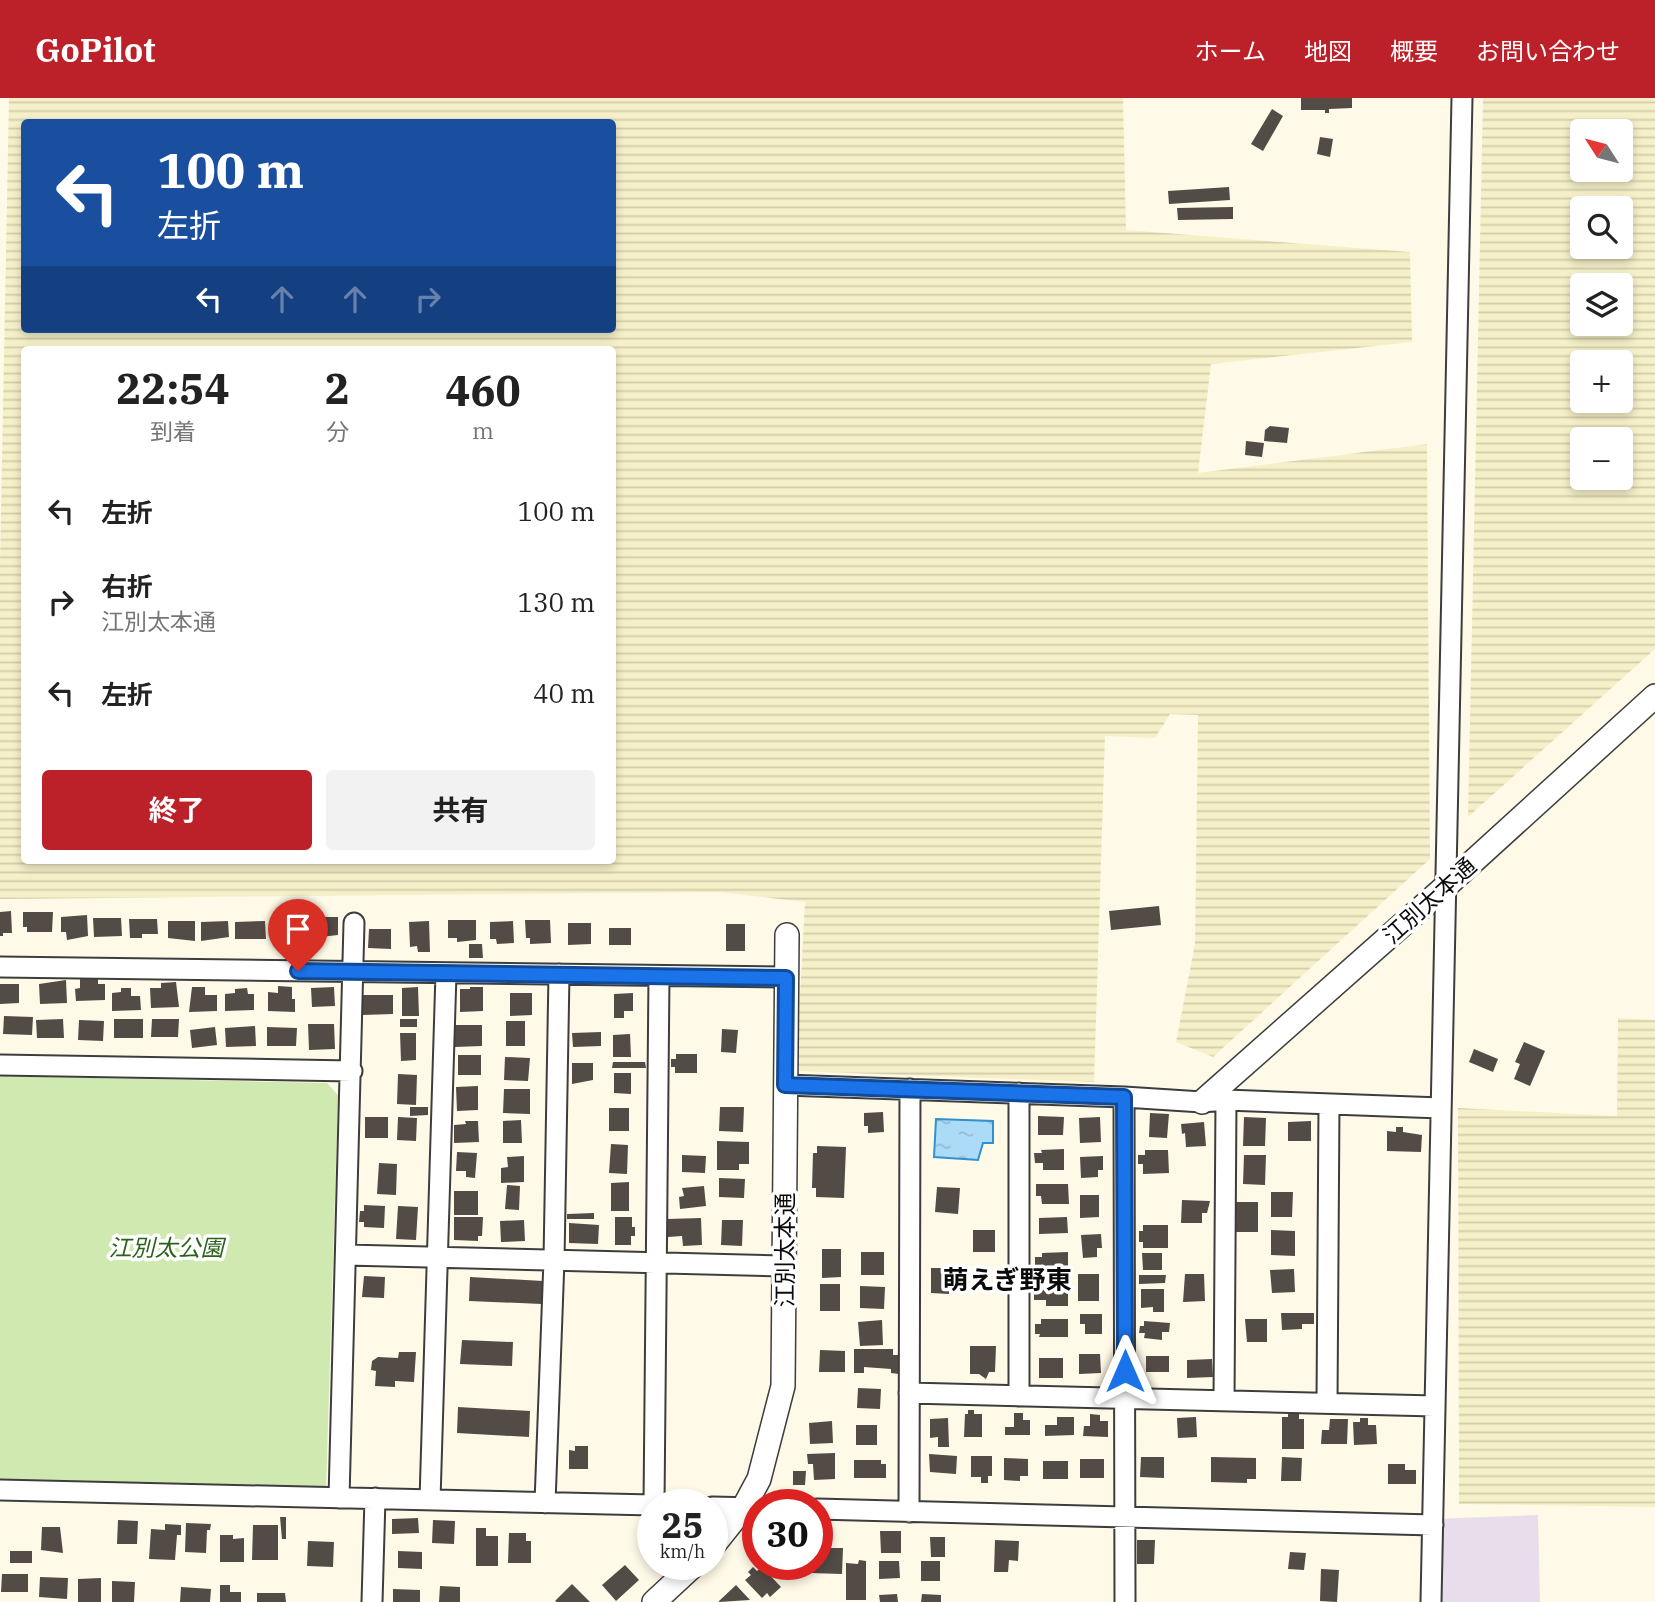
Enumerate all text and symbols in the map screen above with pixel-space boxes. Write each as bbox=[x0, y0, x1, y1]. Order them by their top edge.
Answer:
text: GoPilot bbox=[35, 28, 156, 71]
text: ホーム bbox=[1195, 35, 1266, 67]
text: 地図 bbox=[1304, 35, 1352, 67]
text: 概要 bbox=[1390, 35, 1438, 67]
text: お問い合わせ bbox=[1476, 35, 1620, 67]
north arrow bbox=[1570, 119, 1633, 182]
map controls bbox=[1570, 119, 1633, 490]
text: 100 m bbox=[157, 138, 304, 201]
icon: left bbox=[42, 147, 133, 238]
button: search bbox=[1570, 196, 1633, 259]
text: 左折 bbox=[157, 204, 221, 246]
button: layers bbox=[1570, 273, 1633, 336]
icon: left bbox=[190, 280, 228, 318]
icon: ahead bbox=[263, 280, 301, 318]
icon: ahead bbox=[336, 280, 374, 318]
icon: right bbox=[409, 280, 447, 318]
button: + bbox=[1570, 350, 1633, 413]
text: 22:54 bbox=[116, 361, 230, 416]
text: 2 bbox=[325, 361, 350, 416]
text: 460 bbox=[445, 363, 521, 418]
text: m bbox=[472, 415, 494, 445]
text: 到着 bbox=[150, 416, 196, 446]
text: 分 bbox=[326, 416, 349, 446]
button: − bbox=[1570, 427, 1633, 490]
icon: left bbox=[42, 492, 80, 530]
text: 100 m bbox=[517, 494, 595, 528]
text: 左折 bbox=[101, 495, 153, 529]
text: 右折 bbox=[101, 569, 153, 603]
icon: right bbox=[42, 583, 80, 621]
text: 130 m bbox=[517, 585, 595, 619]
text: 江別太本通 bbox=[101, 606, 216, 636]
icon: left bbox=[42, 674, 80, 712]
text: 40 m bbox=[533, 676, 595, 710]
text: 左折 bbox=[101, 677, 153, 711]
button: 終了 bbox=[42, 770, 312, 850]
button: 共有 bbox=[326, 770, 595, 850]
street label: 江別太本通 bbox=[1376, 850, 1482, 950]
pin bbox=[268, 899, 328, 971]
icon: arrive bbox=[279, 910, 317, 948]
street label: 江別太本通 bbox=[769, 1193, 799, 1308]
park label: 江別太公園 bbox=[109, 1232, 227, 1262]
district label: 萌えぎ野東 bbox=[942, 1262, 1072, 1296]
position arrow bbox=[1088, 1334, 1162, 1408]
speed limit sign: 30 bbox=[742, 1489, 833, 1580]
text: 25 bbox=[661, 1502, 704, 1548]
text: km/h bbox=[660, 1540, 705, 1563]

